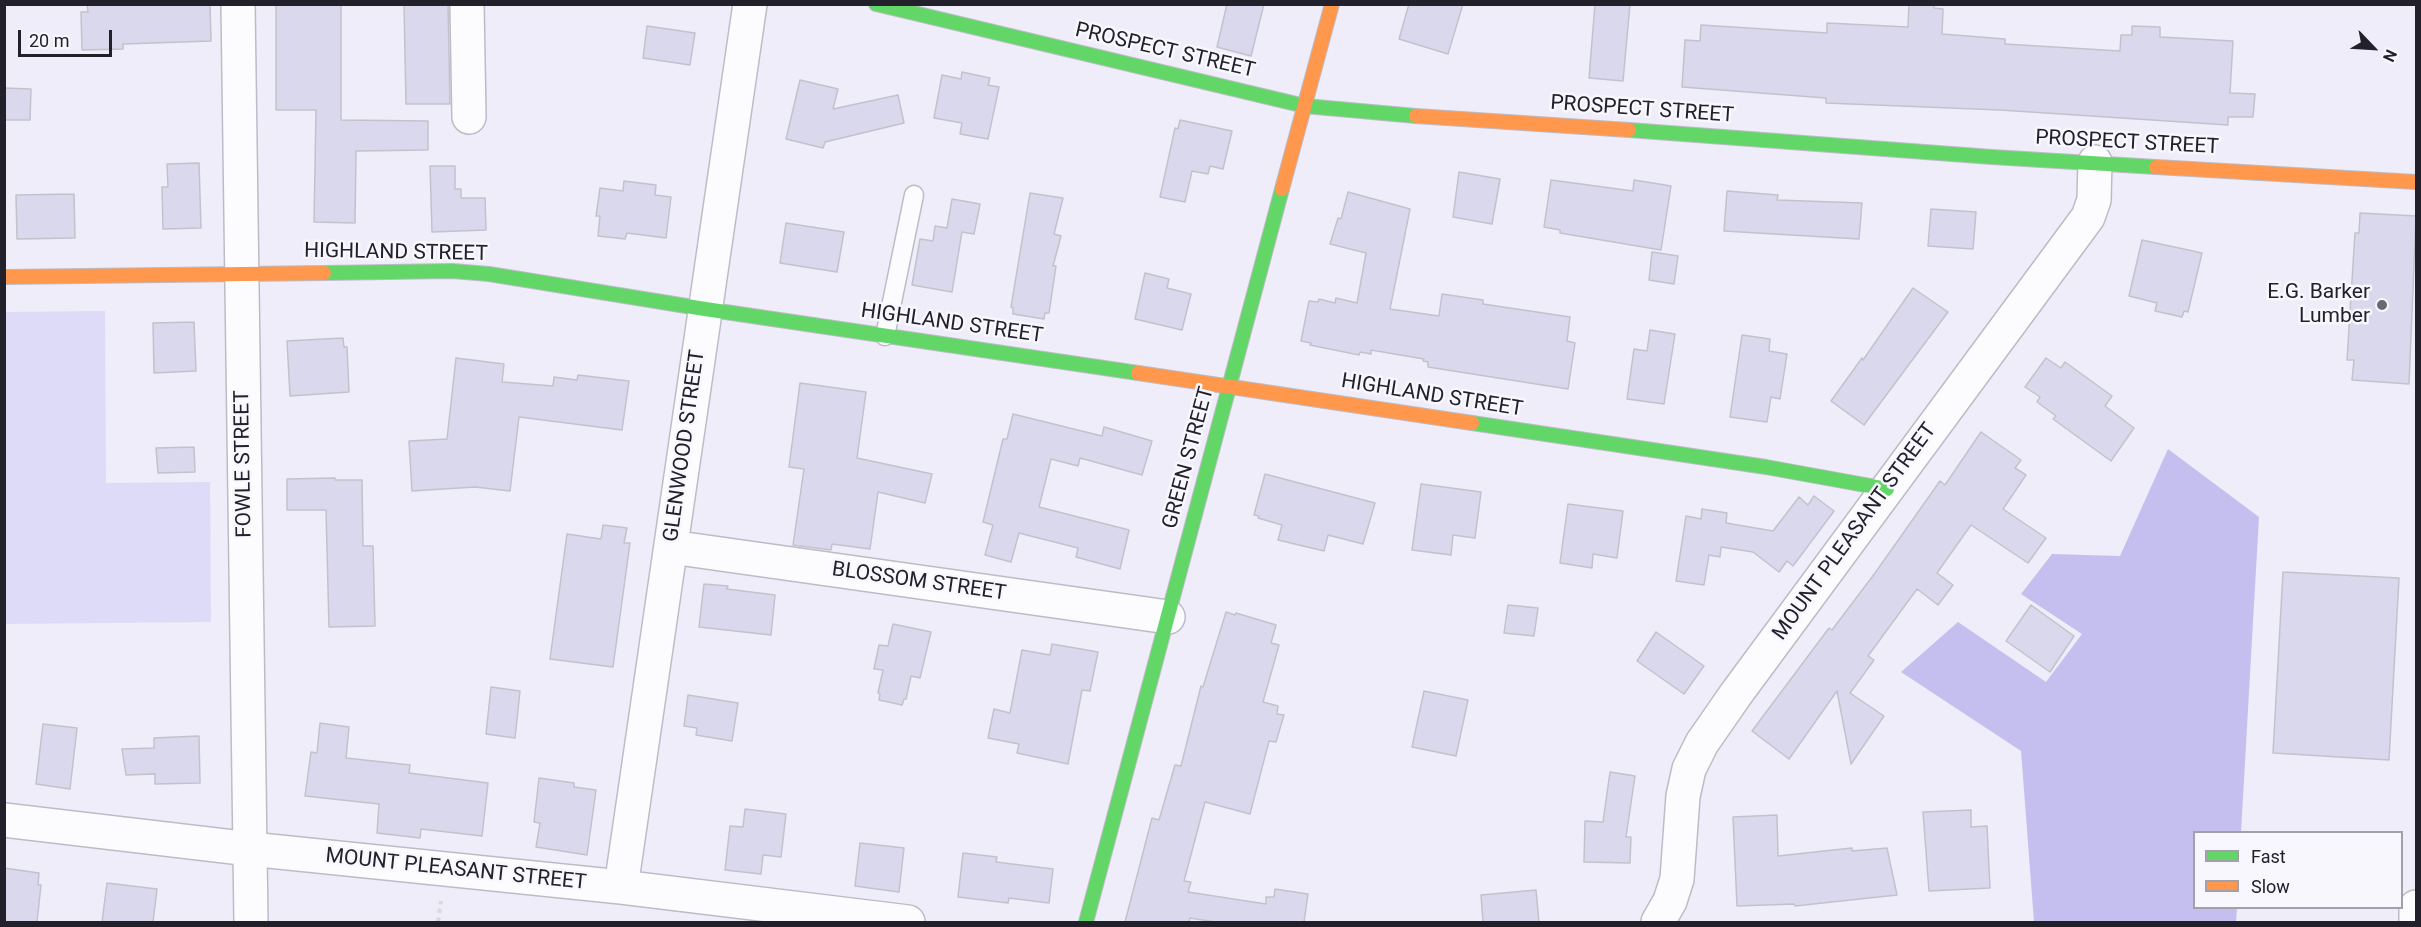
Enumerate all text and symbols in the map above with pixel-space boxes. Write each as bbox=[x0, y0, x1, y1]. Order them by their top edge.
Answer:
scale bar bbox=[21, 18, 116, 56]
street label: PROSPECT STREET bbox=[1073, 18, 1257, 84]
north arrow bbox=[2343, 18, 2403, 78]
text: 20 m bbox=[29, 30, 69, 51]
text: N bbox=[2379, 47, 2401, 65]
street label: PROSPECT STREET bbox=[1549, 91, 1735, 129]
street label: PROSPECT STREET bbox=[2034, 126, 2220, 160]
street label: HIGHLAND STREET bbox=[304, 239, 488, 267]
place label: E.G. Barker Lumber bbox=[2267, 280, 2370, 330]
marker: E.G. Barker Lumber bbox=[2375, 298, 2389, 312]
street label: HIGHLAND STREET bbox=[859, 299, 1045, 349]
street label: GLENWOOD STREET bbox=[659, 348, 711, 544]
street label: HIGHLAND STREET bbox=[1339, 369, 1525, 423]
street label: GREEN STREET bbox=[1158, 384, 1220, 532]
street label: FOWLE STREET bbox=[230, 390, 258, 538]
street label: MOUNT PLEASANT STREET bbox=[1768, 419, 1942, 645]
street label: BLOSSOM STREET bbox=[830, 557, 1008, 607]
legend bbox=[2193, 831, 2403, 909]
street label: MOUNT PLEASANT STREET bbox=[324, 844, 588, 896]
text: Fast bbox=[2251, 846, 2286, 867]
text: Slow bbox=[2251, 876, 2290, 897]

